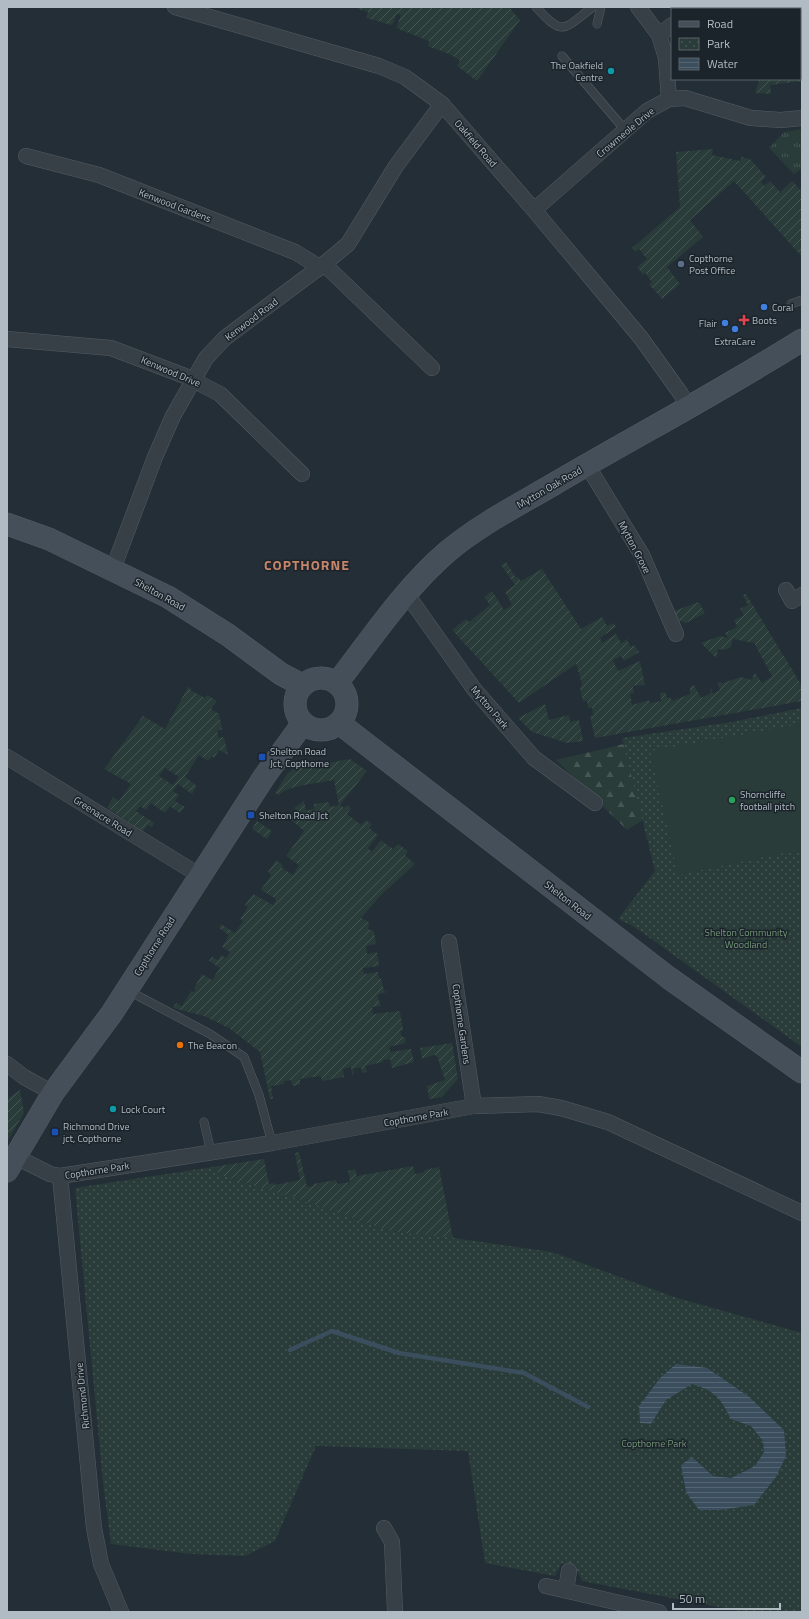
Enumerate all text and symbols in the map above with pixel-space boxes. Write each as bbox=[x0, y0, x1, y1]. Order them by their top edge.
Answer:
legend bbox=[671, 8, 801, 80]
text: Road bbox=[707, 14, 733, 33]
text: Park bbox=[707, 34, 730, 53]
text: Water bbox=[707, 54, 738, 73]
place label: The Oakfield Centre bbox=[551, 58, 603, 85]
marker: The Oakfield Centre bbox=[606, 66, 616, 76]
street label: Crowmeole Drive bbox=[593, 104, 658, 161]
street label: Oakfield Road bbox=[451, 116, 500, 170]
street label: Kenwood Gardens bbox=[136, 185, 213, 226]
place label: Copthorne Post Office bbox=[689, 251, 735, 278]
marker: Copthorne Post Office bbox=[676, 259, 686, 269]
street label: Kenwood Road bbox=[222, 294, 281, 344]
place label: Coral bbox=[772, 300, 793, 315]
marker: Coral bbox=[759, 302, 769, 312]
place label: Boots bbox=[752, 313, 777, 328]
marker: Boots bbox=[739, 315, 749, 325]
place label: Flair bbox=[699, 316, 718, 331]
marker: Flair bbox=[720, 318, 730, 328]
marker: ExtraCare bbox=[730, 324, 740, 334]
place label: ExtraCare bbox=[715, 334, 755, 349]
street label: Kenwood Drive bbox=[139, 352, 203, 391]
street label: Mytton Oak Road bbox=[514, 463, 585, 512]
street label: Mytton Grove bbox=[614, 518, 655, 576]
district label: COPTHORNE bbox=[264, 554, 350, 575]
street label: Shelton Road bbox=[132, 574, 188, 615]
street label: Mytton Park bbox=[467, 682, 512, 732]
place label: Shelton Road Jct, Copthorne bbox=[270, 744, 329, 771]
marker: Shelton Road Jct, Copthorne bbox=[257, 752, 267, 762]
place label: Shorncliffe football pitch bbox=[740, 787, 795, 814]
street label: Greenacre Road bbox=[71, 792, 135, 840]
marker: Shorncliffe football pitch bbox=[727, 795, 737, 805]
place label: Shelton Road Jct bbox=[259, 808, 329, 823]
marker: Shelton Road Jct bbox=[246, 810, 256, 820]
street label: Shelton Road bbox=[541, 877, 594, 924]
street label: Copthorne Road bbox=[130, 914, 179, 979]
park label: Shelton Community Woodland bbox=[704, 925, 788, 952]
street label: Copthorne Gardens bbox=[448, 983, 475, 1066]
place label: The Beacon bbox=[188, 1038, 237, 1053]
marker: The Beacon bbox=[175, 1040, 185, 1050]
place label: Lock Court bbox=[121, 1102, 166, 1117]
marker: Lock Court bbox=[108, 1104, 118, 1114]
street label: Copthorne Park bbox=[383, 1104, 450, 1131]
place label: Richmond Drive jct, Copthorne bbox=[62, 1119, 129, 1146]
marker: Richmond Drive jct, Copthorne bbox=[50, 1127, 60, 1137]
street label: Copthorne Park bbox=[64, 1158, 131, 1183]
street label: Richmond Drive bbox=[72, 1362, 93, 1430]
park label: Copthorne Park bbox=[621, 1436, 687, 1451]
scale bar bbox=[673, 1585, 780, 1611]
text: 50 m bbox=[679, 1589, 705, 1608]

